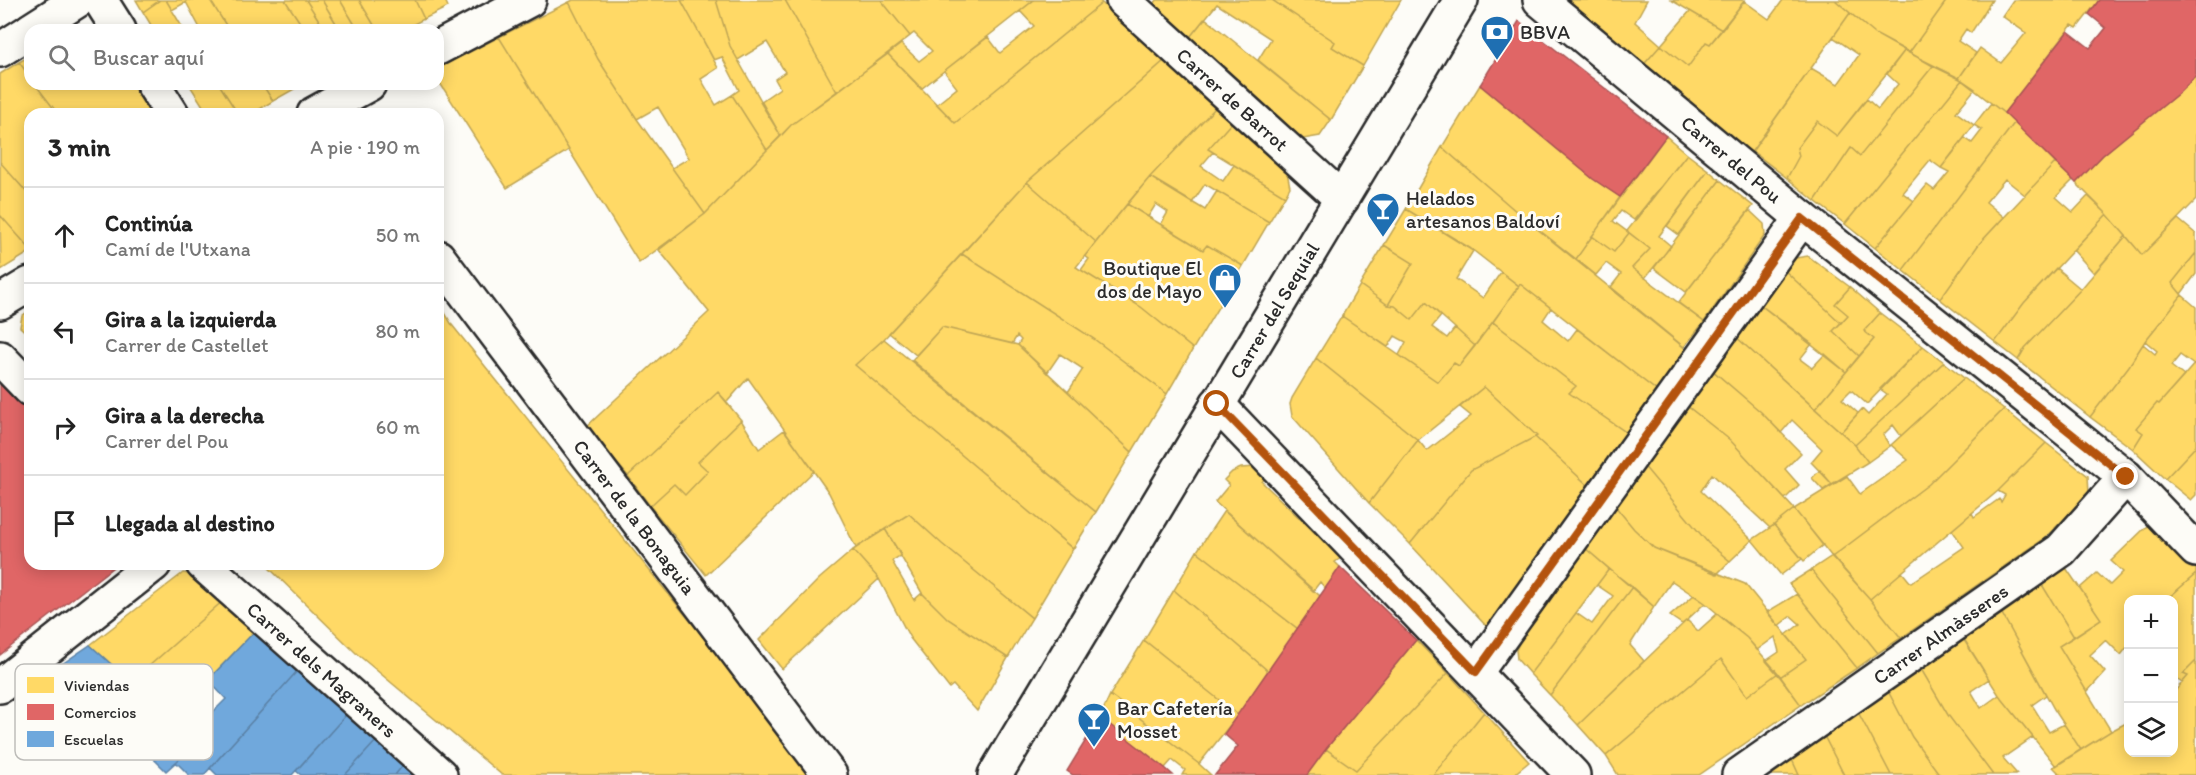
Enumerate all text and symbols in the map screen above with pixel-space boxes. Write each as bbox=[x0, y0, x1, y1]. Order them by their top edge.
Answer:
bank icon: BBVA bbox=[1479, 14, 1515, 61]
place label: BBVA bbox=[1520, 20, 1570, 44]
search box bbox=[24, 24, 444, 90]
icon: search bbox=[45, 41, 78, 74]
street label: Carrer de Barrot bbox=[1172, 43, 1293, 156]
text: Buscar aquí bbox=[93, 44, 204, 71]
street label: Carrer del Pou bbox=[1676, 111, 1787, 208]
text: 3 min bbox=[48, 131, 110, 163]
text: A pie · 190 m bbox=[310, 135, 420, 159]
place label: Helados artesanos Baldoví bbox=[1406, 186, 1560, 233]
bar icon: Helados artesanos Baldoví bbox=[1365, 191, 1401, 238]
text: Continúa bbox=[105, 210, 193, 237]
icon: ahead bbox=[48, 219, 81, 252]
text: 50 m bbox=[376, 223, 420, 247]
text: Camí de l'Utxana bbox=[105, 237, 251, 261]
street label: Carrer del Sequial bbox=[1224, 238, 1325, 383]
place label: Boutique El dos de Mayo bbox=[1097, 256, 1202, 303]
shop icon: Boutique El dos de Mayo bbox=[1207, 262, 1243, 309]
text: Gira a la izquierda bbox=[105, 306, 276, 333]
icon: left bbox=[48, 315, 81, 348]
text: 80 m bbox=[375, 319, 420, 343]
text: Carrer de Castellet bbox=[105, 333, 269, 357]
route start bbox=[1203, 390, 1229, 416]
text: Gira a la derecha bbox=[105, 402, 264, 429]
icon: right bbox=[48, 411, 81, 444]
text: 60 m bbox=[376, 415, 420, 439]
text: Carrer del Pou bbox=[105, 429, 229, 453]
street label: Carrer de la Bonaguia bbox=[568, 435, 701, 600]
route end bbox=[2112, 463, 2138, 489]
icon: arrive bbox=[48, 507, 81, 540]
text: Llegada al destino bbox=[105, 510, 275, 537]
street label: Carrer Almàsseres bbox=[1868, 579, 2013, 690]
map controls bbox=[2124, 595, 2178, 757]
button: + bbox=[2124, 595, 2178, 649]
street label: Carrer dels Magraners bbox=[242, 597, 402, 743]
button: − bbox=[2124, 649, 2178, 703]
legend bbox=[15, 664, 213, 760]
text: Viviendas bbox=[64, 676, 129, 695]
place label: Bar Cafetería Mosset bbox=[1117, 696, 1233, 743]
bar icon: Bar Cafetería Mosset bbox=[1076, 701, 1112, 748]
text: Comercios bbox=[64, 703, 136, 722]
button: layers bbox=[2124, 703, 2178, 757]
text: Escuelas bbox=[64, 730, 124, 749]

